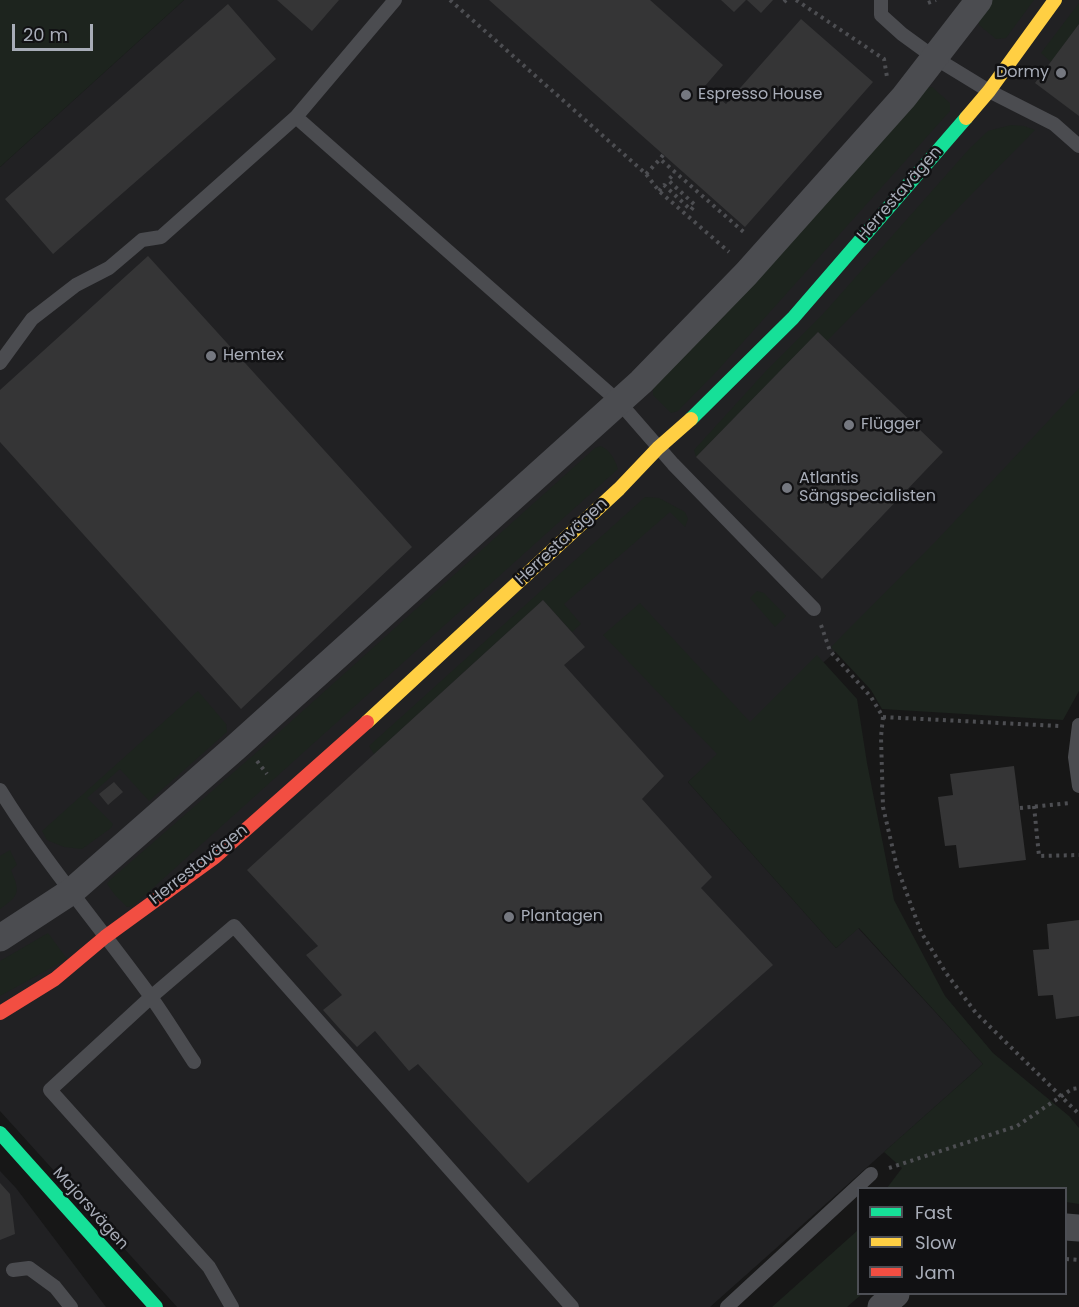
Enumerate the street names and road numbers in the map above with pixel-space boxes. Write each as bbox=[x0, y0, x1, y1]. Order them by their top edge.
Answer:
street label: Herrestavägen bbox=[854, 143, 946, 245]
street label: Herrestavägen bbox=[512, 495, 612, 589]
street label: Herrestavägen bbox=[146, 821, 252, 909]
street label: Majorsvägen bbox=[48, 1164, 132, 1254]

